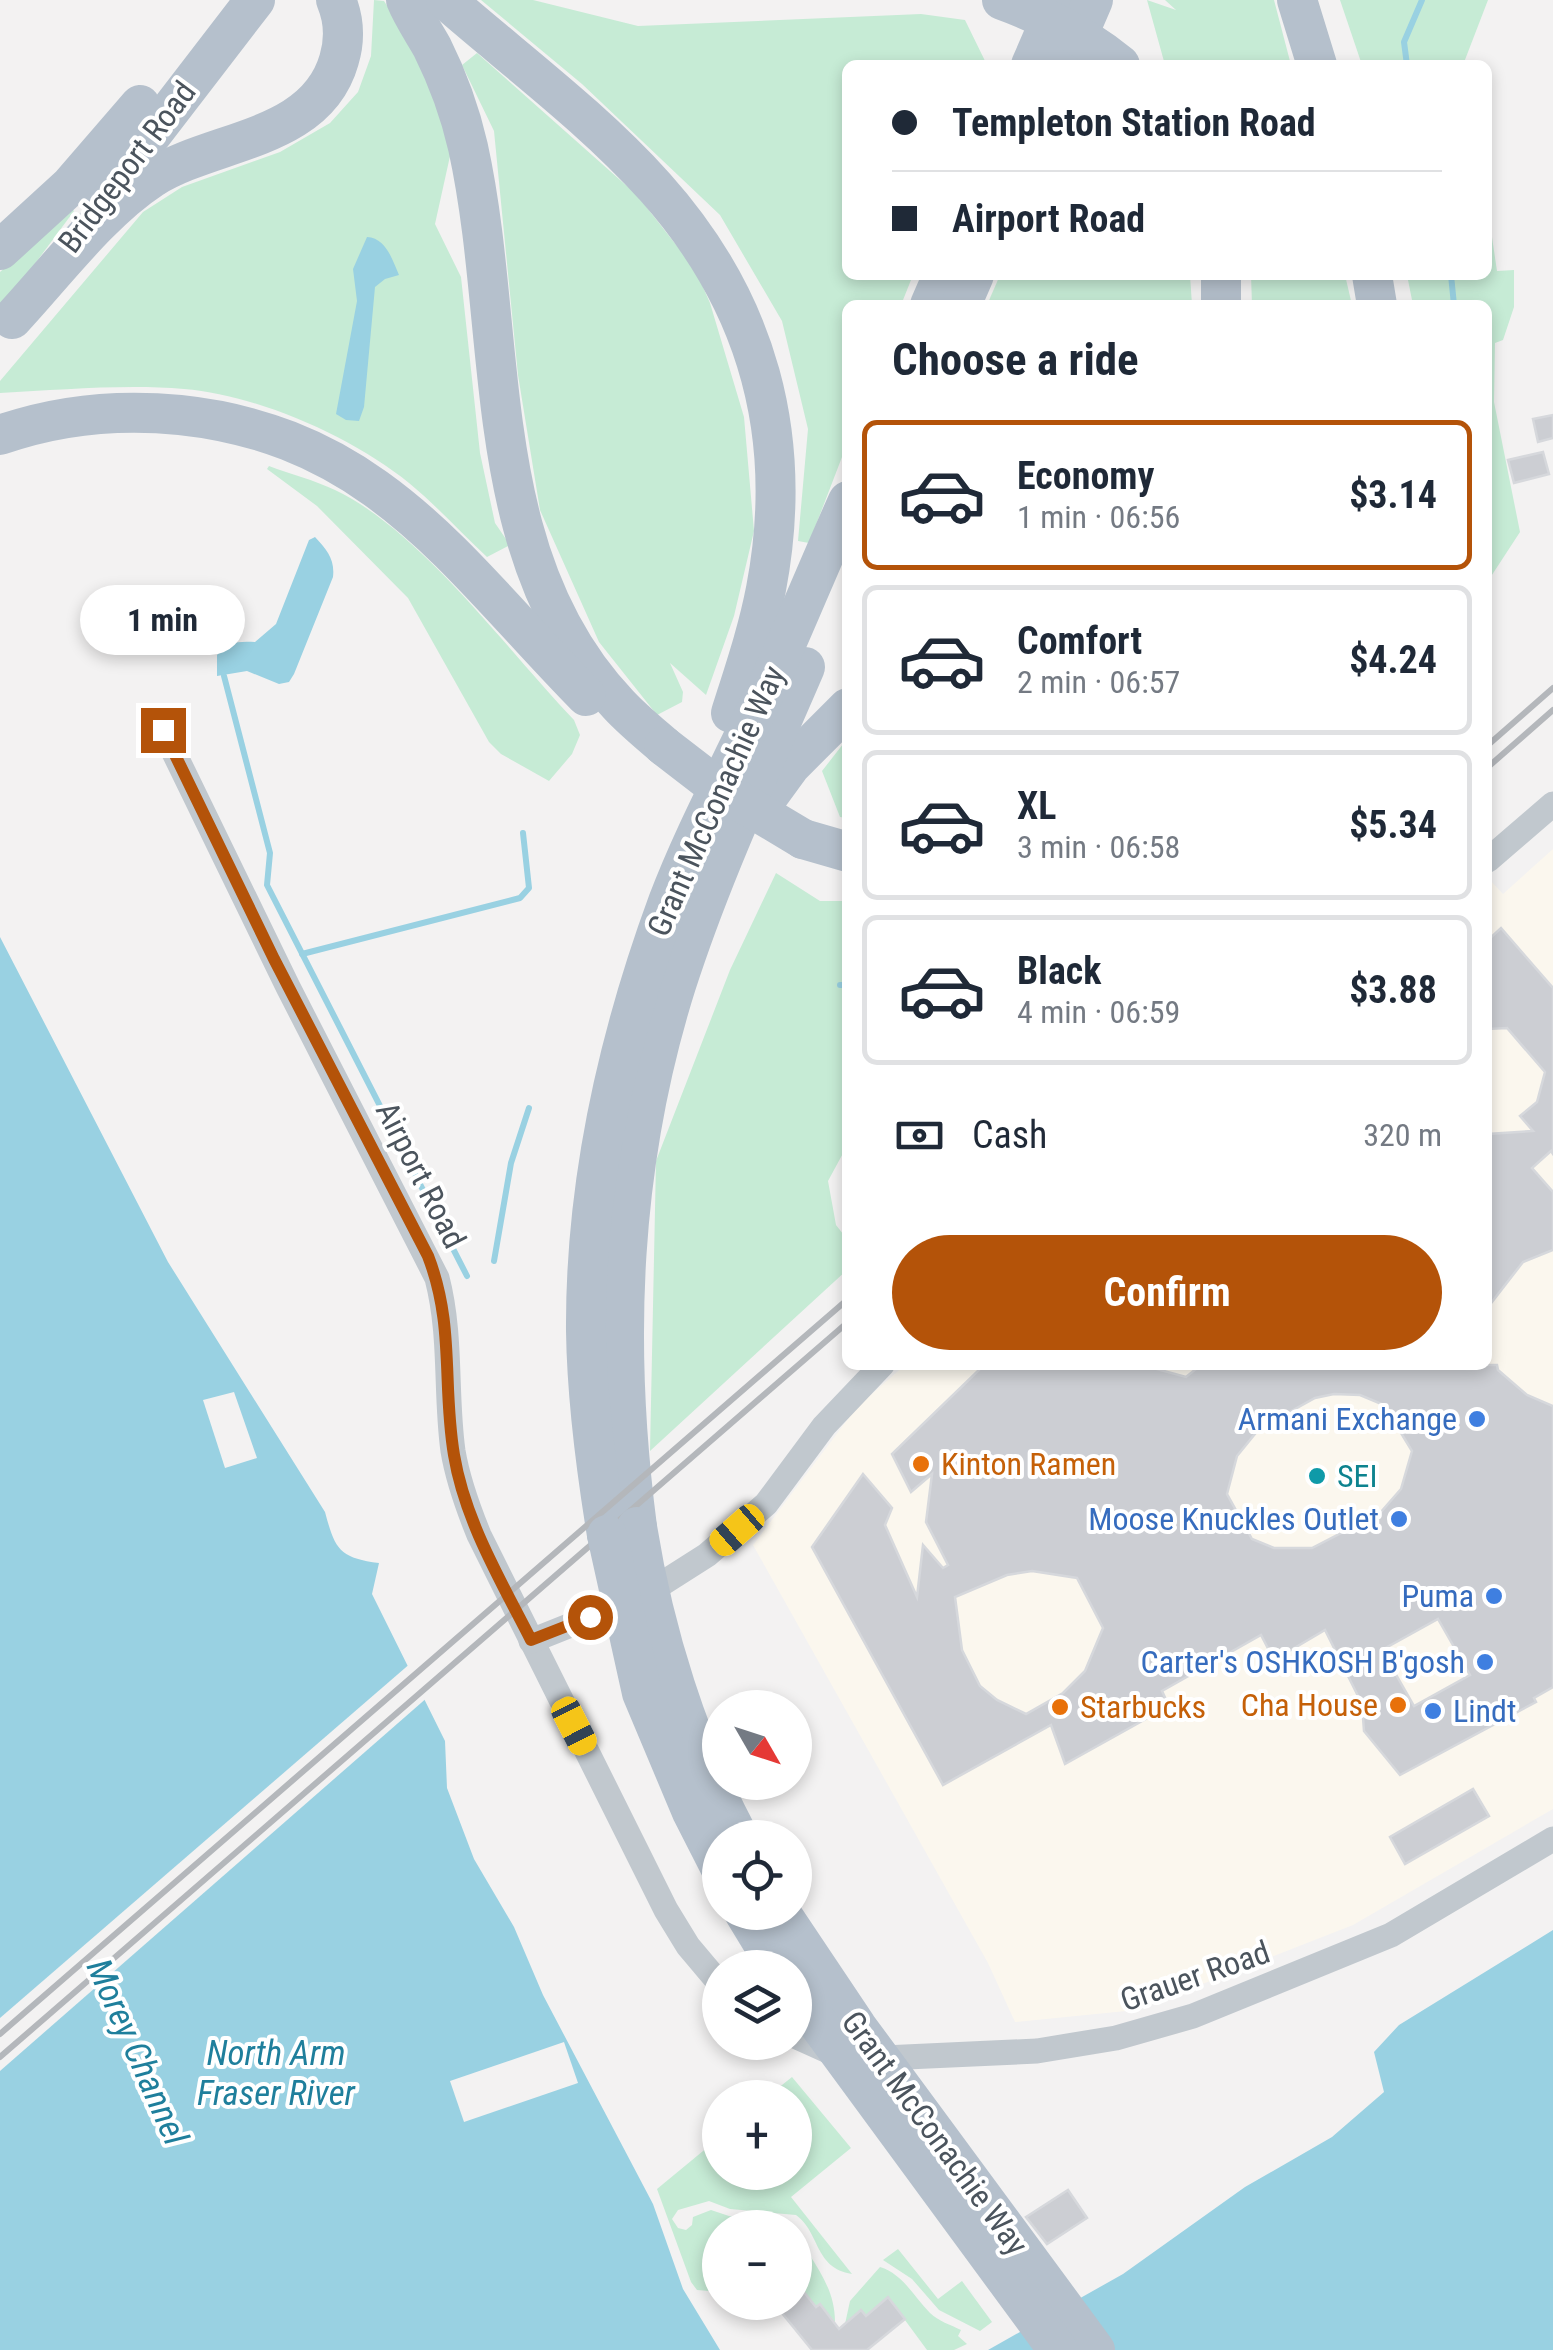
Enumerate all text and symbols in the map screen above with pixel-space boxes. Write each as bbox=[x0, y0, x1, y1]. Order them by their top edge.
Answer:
street label: Bridgeport Road bbox=[50, 74, 204, 260]
text: Templeton Station Road bbox=[952, 101, 1316, 145]
text: Airport Road bbox=[952, 197, 1145, 241]
text: Choose a ride bbox=[892, 333, 1139, 386]
icon: car bbox=[897, 450, 987, 540]
text: Economy bbox=[1017, 454, 1154, 498]
text: $3.14 bbox=[1349, 473, 1437, 517]
text: 1 min · 06:56 bbox=[1017, 498, 1180, 536]
callout: 1 min bbox=[80, 585, 246, 655]
text: 1 min bbox=[127, 601, 198, 639]
icon: car bbox=[897, 615, 987, 705]
text: Comfort bbox=[1017, 619, 1142, 663]
text: $4.24 bbox=[1349, 638, 1437, 682]
street label: Grant McConachie Way bbox=[639, 660, 793, 942]
text: 2 min · 06:57 bbox=[1017, 663, 1180, 701]
route end bbox=[141, 708, 186, 753]
icon: car bbox=[897, 780, 987, 870]
text: XL bbox=[1017, 784, 1056, 828]
text: $5.34 bbox=[1349, 803, 1437, 847]
text: 3 min · 06:58 bbox=[1017, 828, 1180, 866]
icon: car bbox=[897, 945, 987, 1035]
text: Black bbox=[1017, 949, 1101, 993]
text: $3.88 bbox=[1349, 968, 1437, 1012]
text: 4 min · 06:59 bbox=[1017, 993, 1180, 1031]
street label: Airport Road bbox=[368, 1096, 474, 1254]
icon: cash bbox=[892, 1108, 947, 1163]
text: Cash bbox=[972, 1113, 1047, 1157]
text: 320 m bbox=[1363, 1116, 1442, 1154]
button: Confirm bbox=[892, 1235, 1442, 1350]
place label: Armani Exchange bbox=[1238, 1400, 1457, 1438]
marker: Armani Exchange bbox=[1466, 1408, 1488, 1430]
place label: Kinton Ramen bbox=[941, 1445, 1116, 1483]
marker: Kinton Ramen bbox=[910, 1453, 932, 1475]
place label: SEI bbox=[1337, 1457, 1378, 1495]
marker: SEI bbox=[1306, 1465, 1328, 1487]
car bbox=[705, 1499, 769, 1561]
place label: Moose Knuckles Outlet bbox=[1088, 1500, 1379, 1538]
marker: Moose Knuckles Outlet bbox=[1388, 1508, 1410, 1530]
place label: Puma bbox=[1401, 1577, 1474, 1615]
marker: Puma bbox=[1483, 1585, 1505, 1607]
route start bbox=[568, 1595, 613, 1640]
place label: Carter's OSHKOSH B'gosh bbox=[1141, 1643, 1465, 1681]
marker: Carter's OSHKOSH B'gosh bbox=[1474, 1651, 1496, 1673]
place label: Cha House bbox=[1241, 1686, 1378, 1724]
place label: Starbucks bbox=[1080, 1688, 1206, 1726]
north arrow bbox=[702, 1690, 812, 1800]
map controls bbox=[702, 1690, 812, 2320]
car bbox=[547, 1692, 601, 1760]
place label: Lindt bbox=[1453, 1692, 1516, 1730]
marker: Cha House bbox=[1387, 1694, 1409, 1716]
marker: Starbucks bbox=[1049, 1696, 1071, 1718]
marker: Lindt bbox=[1422, 1700, 1444, 1722]
button: locate bbox=[702, 1820, 812, 1930]
street label: Grauer Road bbox=[1115, 1933, 1275, 2019]
button: layers bbox=[702, 1950, 812, 2060]
water label: Morey Channel bbox=[78, 1953, 197, 2152]
street label: Grant McConachie Way bbox=[834, 2004, 1036, 2262]
water label: North Arm Fraser River bbox=[197, 2033, 356, 2114]
button: + bbox=[702, 2080, 812, 2190]
button: − bbox=[702, 2210, 812, 2320]

